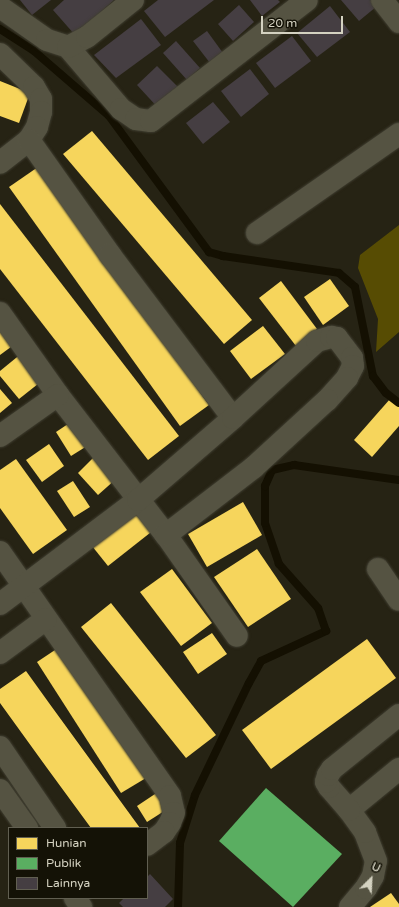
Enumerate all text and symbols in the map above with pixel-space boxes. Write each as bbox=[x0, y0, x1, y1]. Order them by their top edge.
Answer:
scale bar bbox=[263, 8, 345, 34]
text: 20 m bbox=[268, 16, 297, 30]
legend bbox=[8, 827, 148, 899]
text: Hunian bbox=[46, 836, 87, 850]
text: Publik bbox=[46, 856, 81, 870]
north arrow bbox=[351, 859, 391, 899]
text: U bbox=[370, 860, 383, 875]
text: Lainnya bbox=[46, 876, 90, 890]

